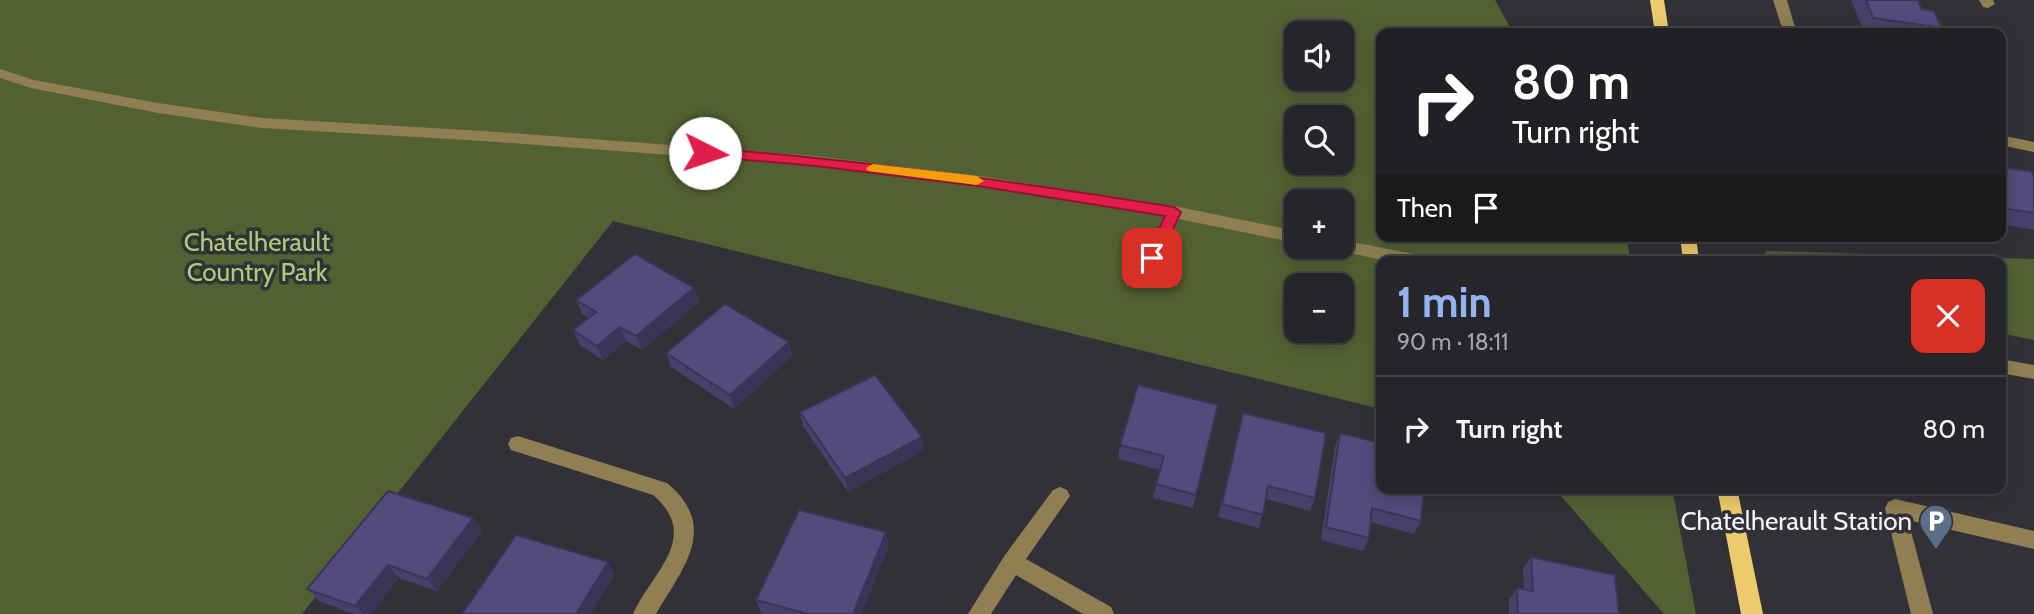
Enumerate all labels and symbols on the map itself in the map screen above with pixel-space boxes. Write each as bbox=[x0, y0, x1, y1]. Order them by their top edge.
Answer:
position arrow bbox=[668, 116, 742, 190]
park label: Chatelherault Country Park bbox=[184, 226, 331, 288]
pin bbox=[1122, 228, 1182, 288]
parking icon: Chatelherault Station bbox=[1917, 502, 1955, 551]
place label: Chatelherault Station bbox=[1681, 505, 1912, 537]

